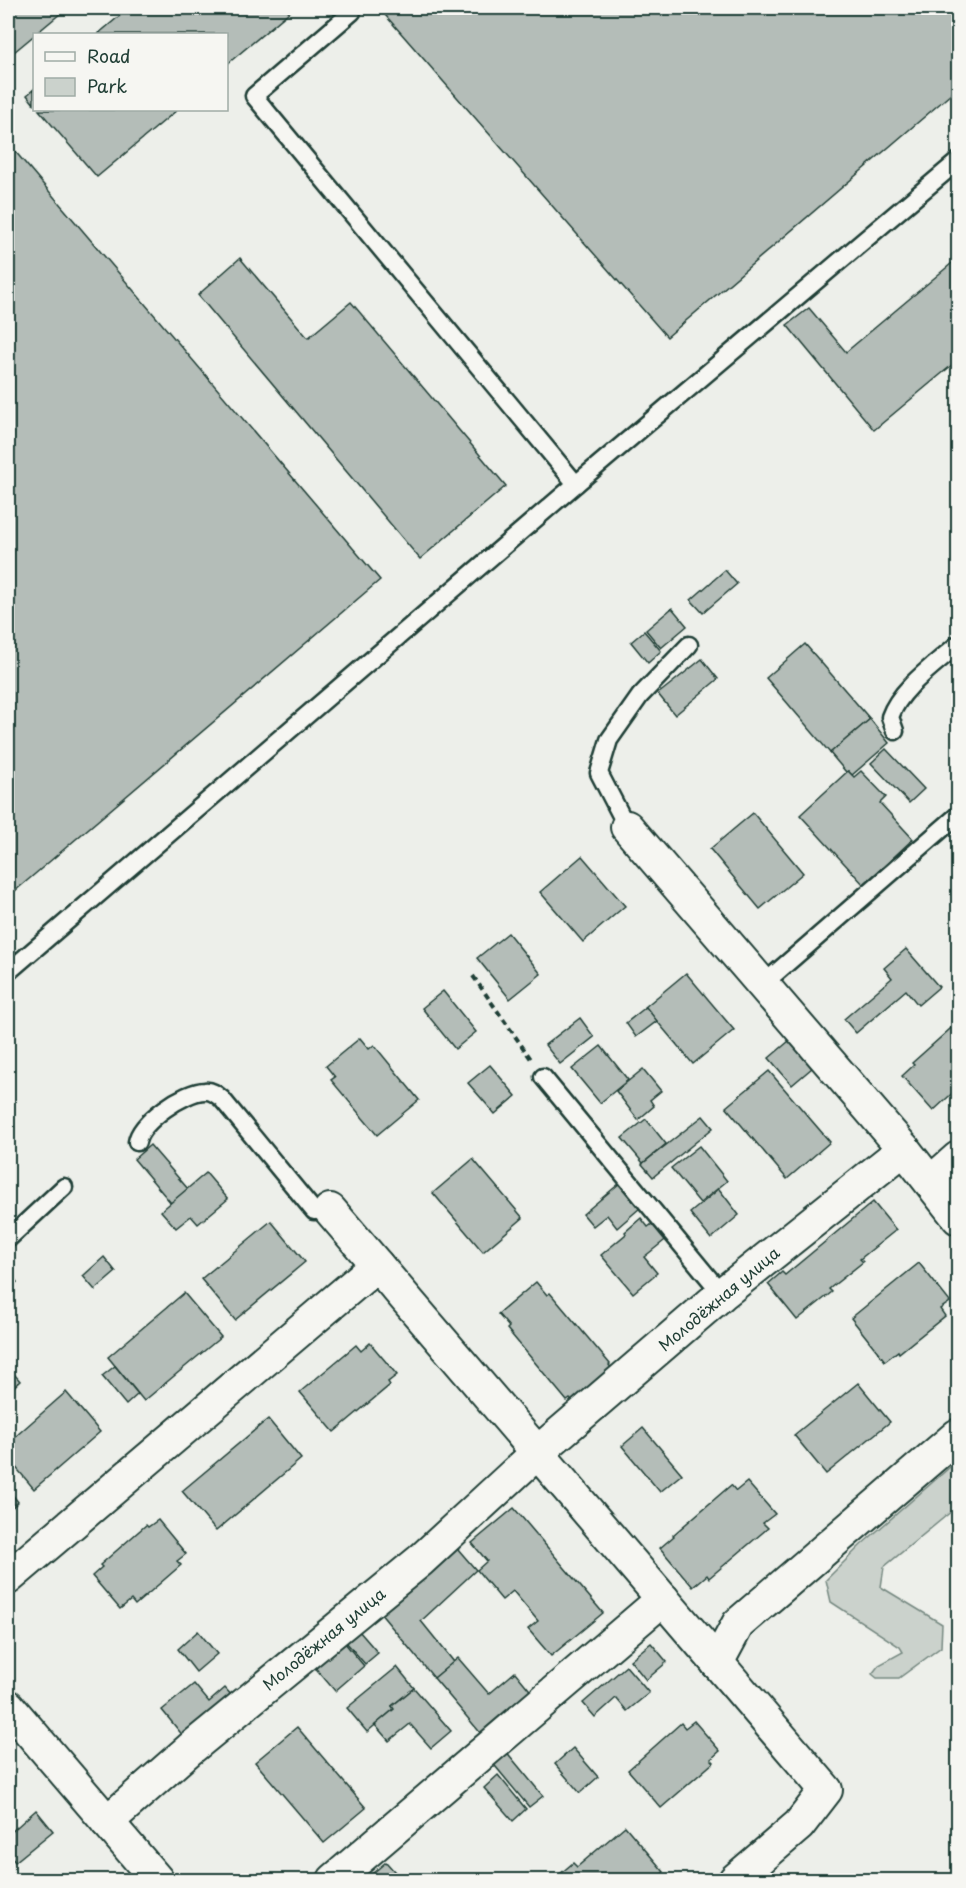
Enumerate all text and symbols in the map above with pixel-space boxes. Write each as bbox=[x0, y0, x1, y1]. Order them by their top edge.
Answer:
legend bbox=[33, 33, 228, 111]
text: Road bbox=[87, 42, 131, 69]
text: Park bbox=[87, 72, 127, 99]
street label: Молодёжная улица bbox=[653, 1240, 784, 1356]
street label: Молодёжная улица bbox=[257, 1581, 390, 1695]

